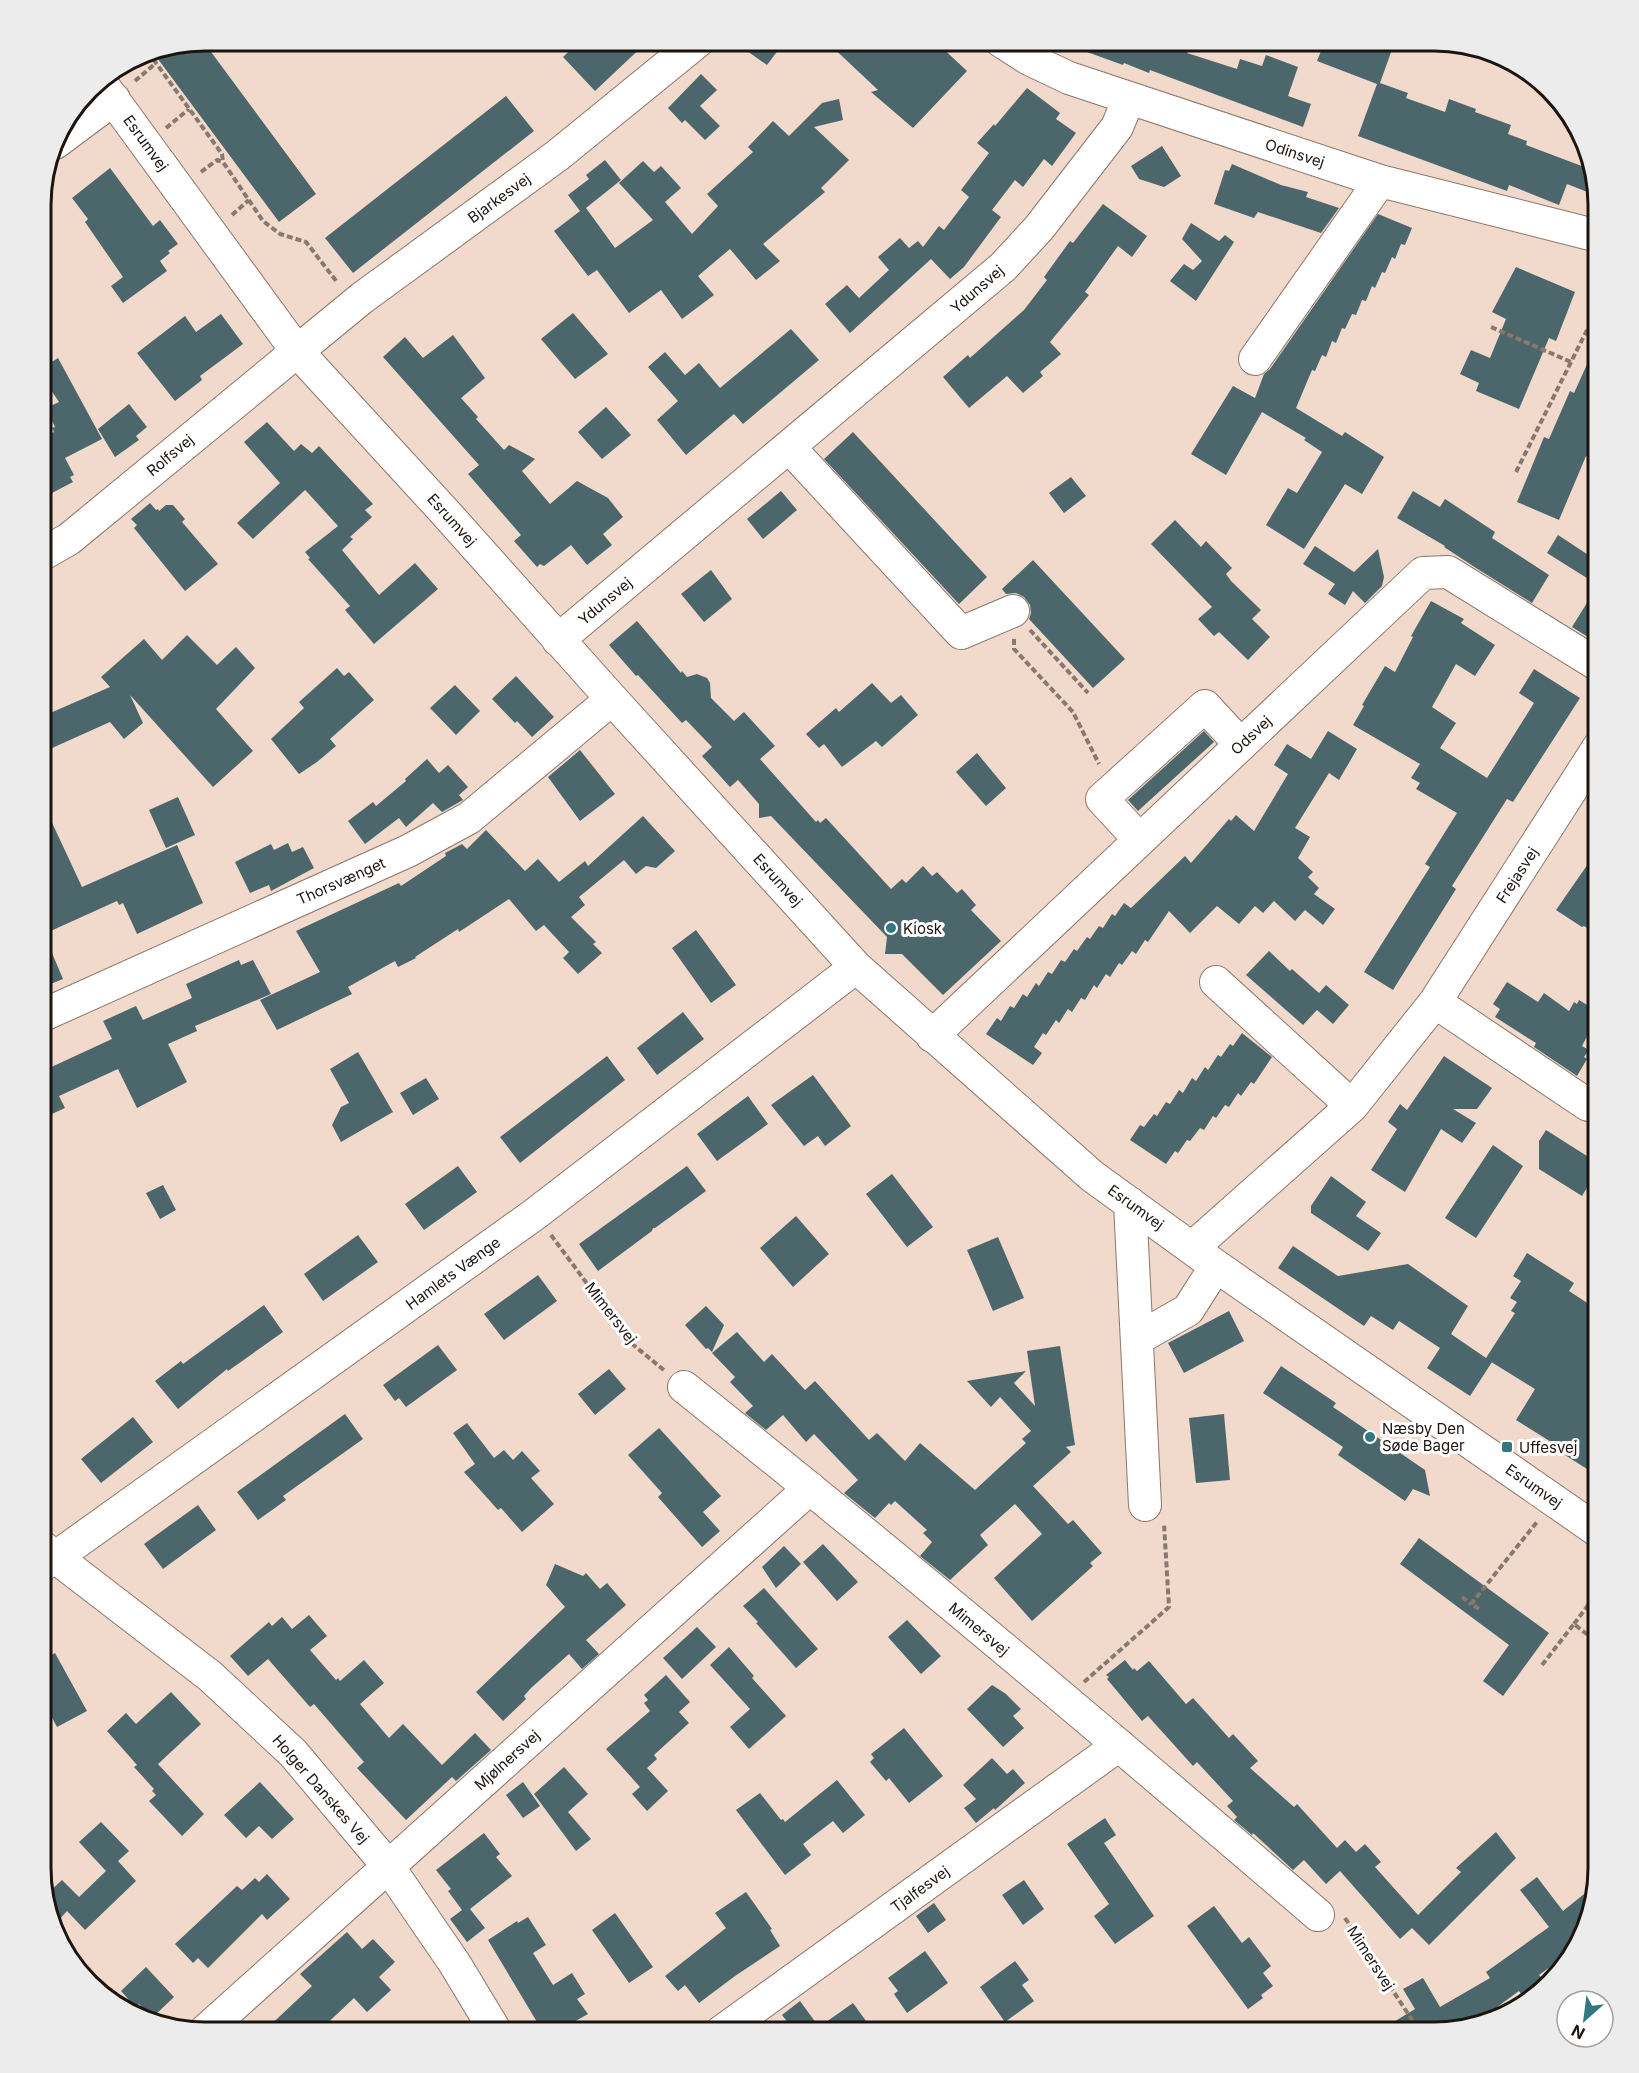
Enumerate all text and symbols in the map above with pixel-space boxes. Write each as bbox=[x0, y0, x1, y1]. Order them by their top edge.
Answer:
street label: Esrumvej bbox=[119, 111, 173, 175]
street label: Odinsvej bbox=[1263, 134, 1327, 172]
street label: Bjarkesvej bbox=[464, 169, 534, 227]
street label: Ydunsvej bbox=[946, 261, 1008, 317]
street label: Rolfsvej bbox=[143, 430, 197, 480]
street label: Esrumvej bbox=[423, 490, 481, 550]
street label: Ydunsvej bbox=[574, 573, 636, 629]
street label: Odsvej bbox=[1227, 711, 1275, 759]
street label: Frejasvej bbox=[1492, 843, 1542, 907]
street label: Esrumvej bbox=[749, 850, 807, 910]
street label: Thorsvænget bbox=[294, 853, 388, 909]
place label: Kiosk bbox=[903, 919, 943, 938]
marker: Kiosk bbox=[884, 921, 898, 935]
street label: Esrumvej bbox=[1104, 1180, 1168, 1234]
street label: Hamlets Vænge bbox=[402, 1232, 504, 1314]
street label: Mimersvej bbox=[581, 1278, 641, 1348]
place label: Næsby Den Søde Bager bbox=[1382, 1419, 1465, 1455]
marker: Næsby Den Søde Bager bbox=[1363, 1430, 1377, 1444]
place label: Uffesvej bbox=[1519, 1438, 1577, 1457]
marker: Uffesvej bbox=[1500, 1440, 1514, 1454]
street label: Esrumvej bbox=[1502, 1460, 1566, 1512]
street label: Mimersvej bbox=[945, 1598, 1013, 1660]
street label: Mjølnersvej bbox=[470, 1726, 544, 1794]
street label: Holger Danskes Vej bbox=[268, 1731, 374, 1847]
street label: Tjalfesvej bbox=[887, 1861, 953, 1917]
street label: Mimersvej bbox=[1343, 1922, 1399, 1994]
north arrow bbox=[1555, 1989, 1615, 2049]
text: N bbox=[1568, 2021, 1588, 2044]

